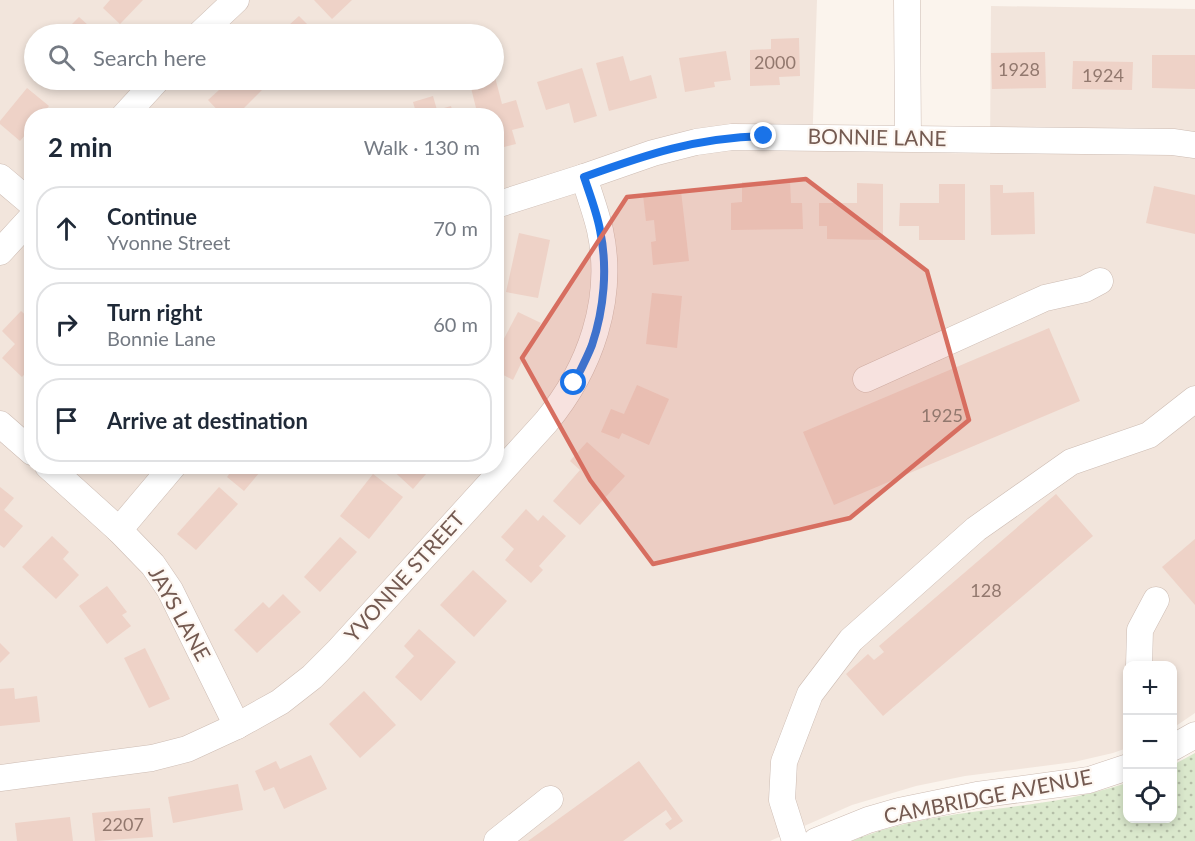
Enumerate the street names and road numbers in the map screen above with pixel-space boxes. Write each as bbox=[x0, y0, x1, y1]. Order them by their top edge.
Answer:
street label: BONNIE LANE bbox=[807, 123, 947, 150]
street label: YVONNE STREET bbox=[339, 505, 469, 646]
street label: JAYS LANE bbox=[144, 562, 216, 665]
street label: CAMBRIDGE AVENUE bbox=[882, 763, 1094, 828]

